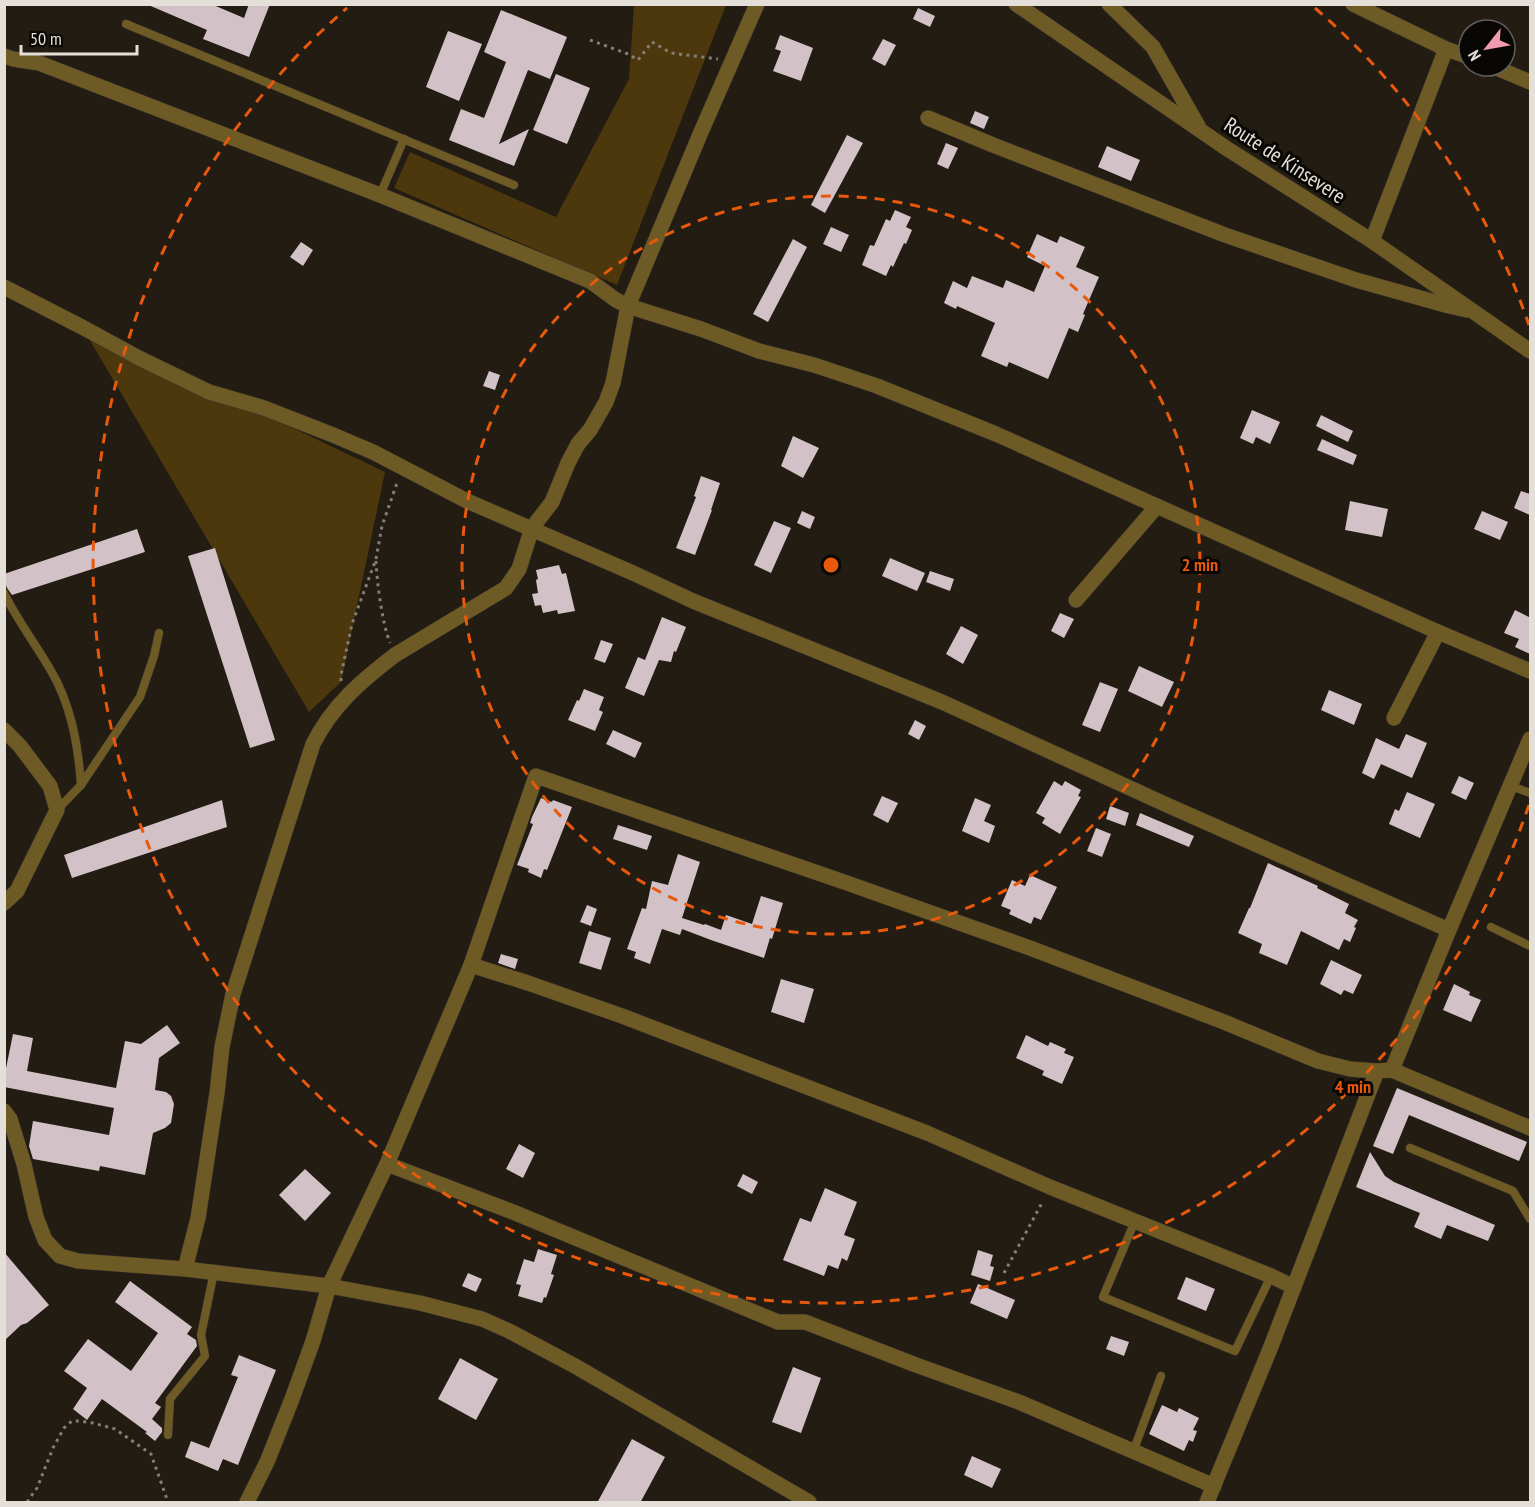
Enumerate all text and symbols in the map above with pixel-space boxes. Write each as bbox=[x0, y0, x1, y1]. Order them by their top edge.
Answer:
scale bar bbox=[21, 18, 136, 56]
north arrow bbox=[1457, 18, 1517, 78]
text: 50 m bbox=[30, 27, 62, 50]
text: N bbox=[1463, 47, 1485, 65]
street label: Route de Kinsevere bbox=[1219, 111, 1351, 209]
text: 2 min bbox=[1182, 553, 1218, 576]
centre of rings bbox=[821, 555, 841, 575]
text: 4 min bbox=[1335, 1075, 1371, 1098]

